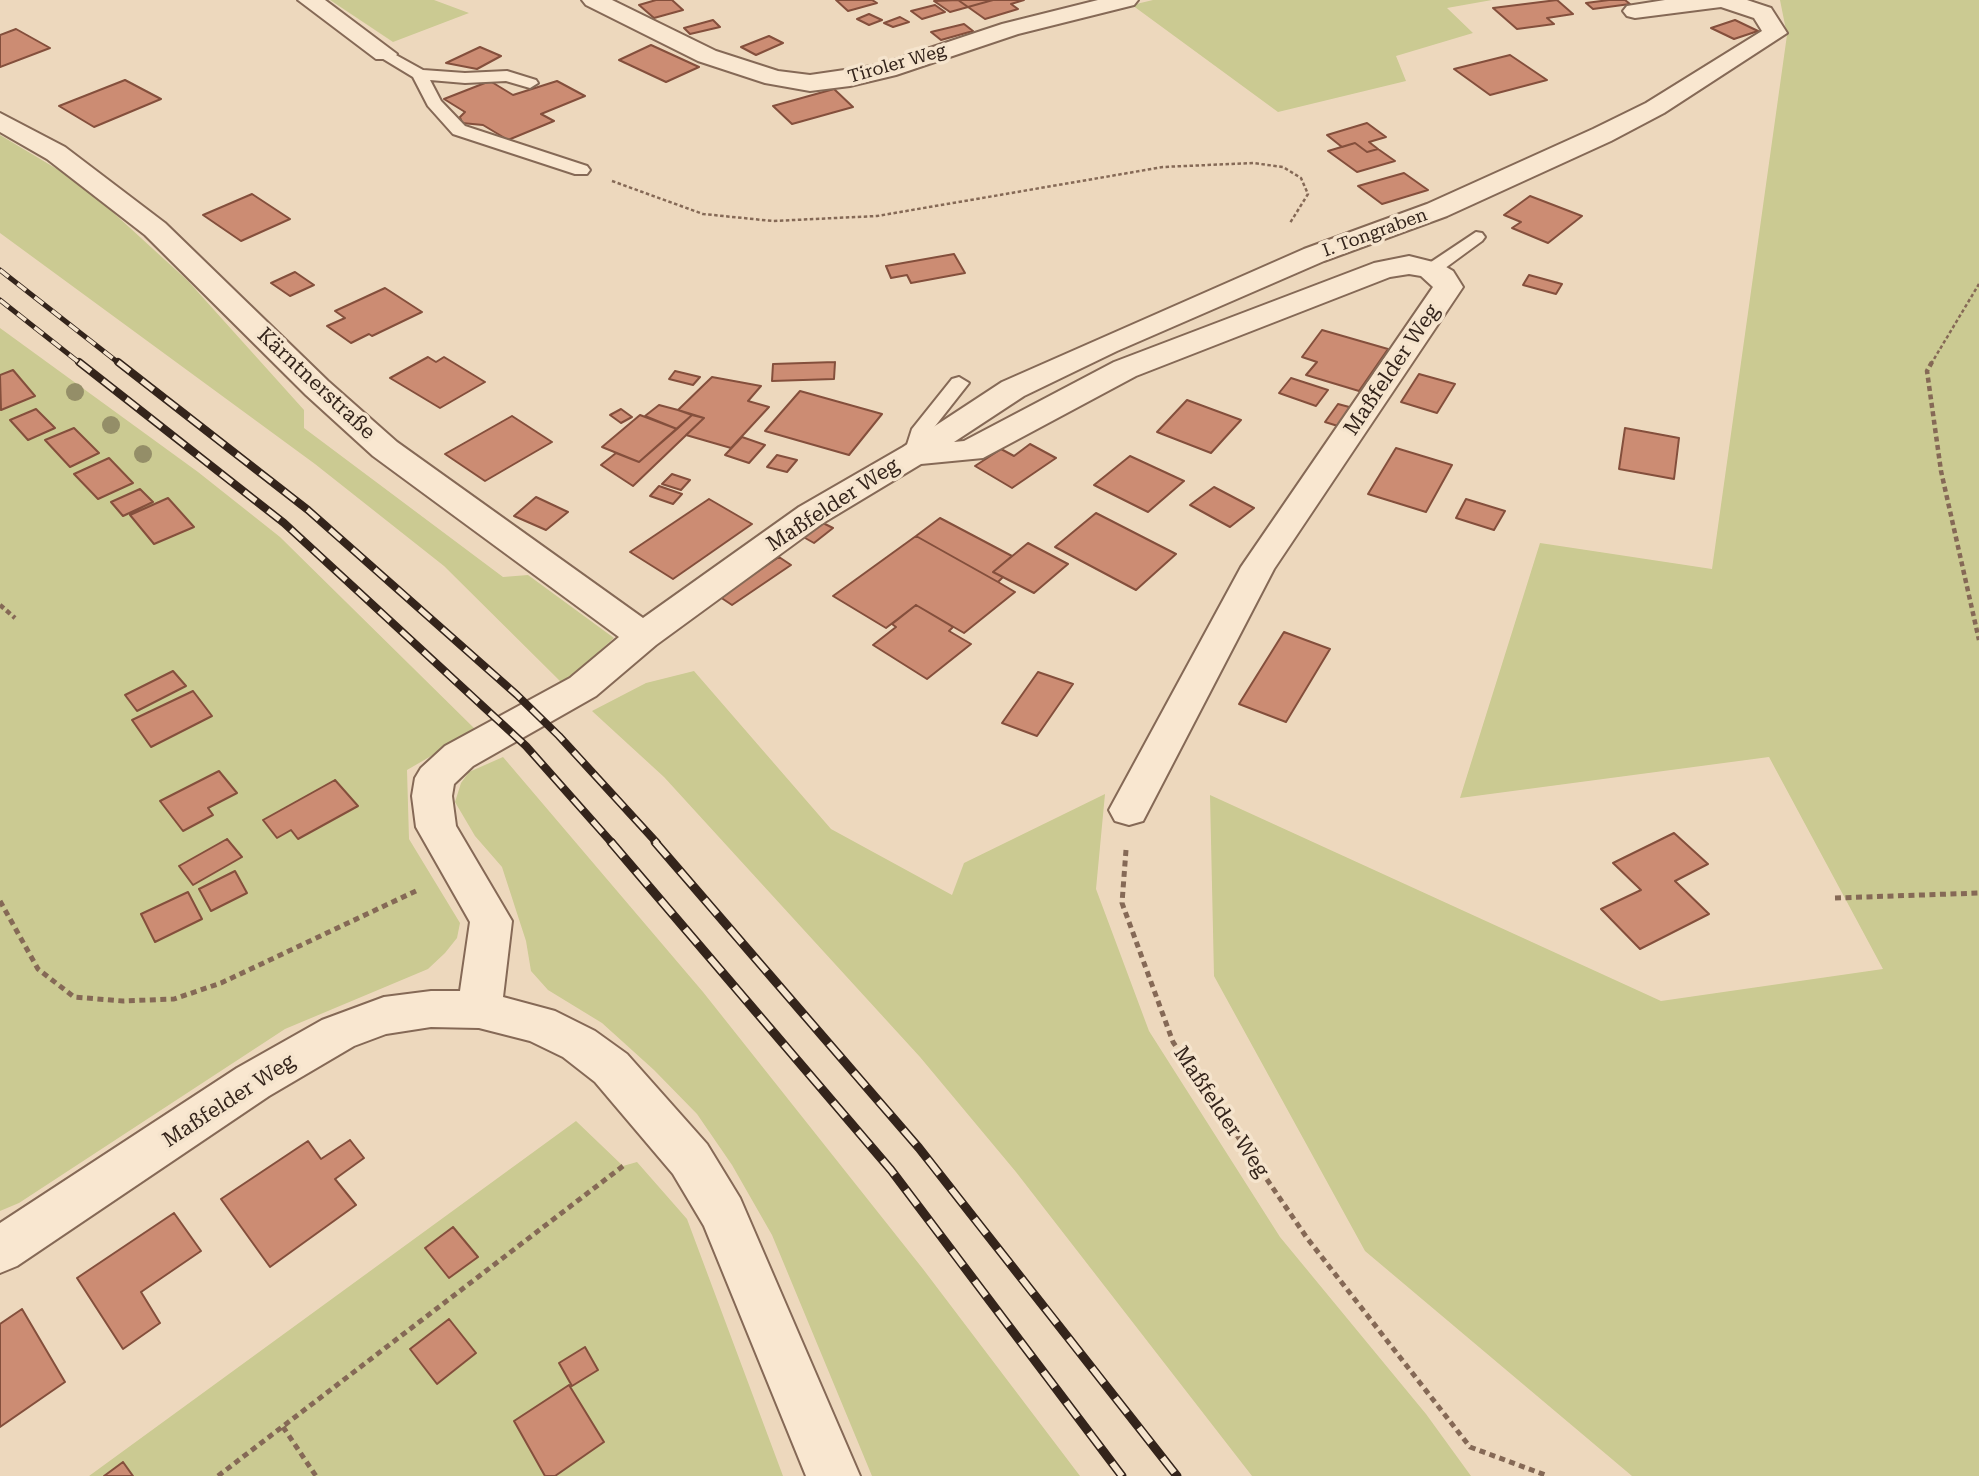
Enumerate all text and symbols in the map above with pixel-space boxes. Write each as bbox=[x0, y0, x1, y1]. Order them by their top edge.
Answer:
street label: Tiroler Weg bbox=[845, 40, 949, 88]
street label: I. Tongraben bbox=[1320, 204, 1430, 262]
street label: Maßfelder Weg bbox=[1339, 300, 1445, 440]
street label: Kärntnerstraße bbox=[252, 323, 380, 445]
street label: Maßfelder Weg bbox=[762, 453, 904, 557]
street label: Maßfelder Weg bbox=[1168, 1042, 1274, 1182]
street label: Maßfelder Weg bbox=[158, 1049, 300, 1153]

